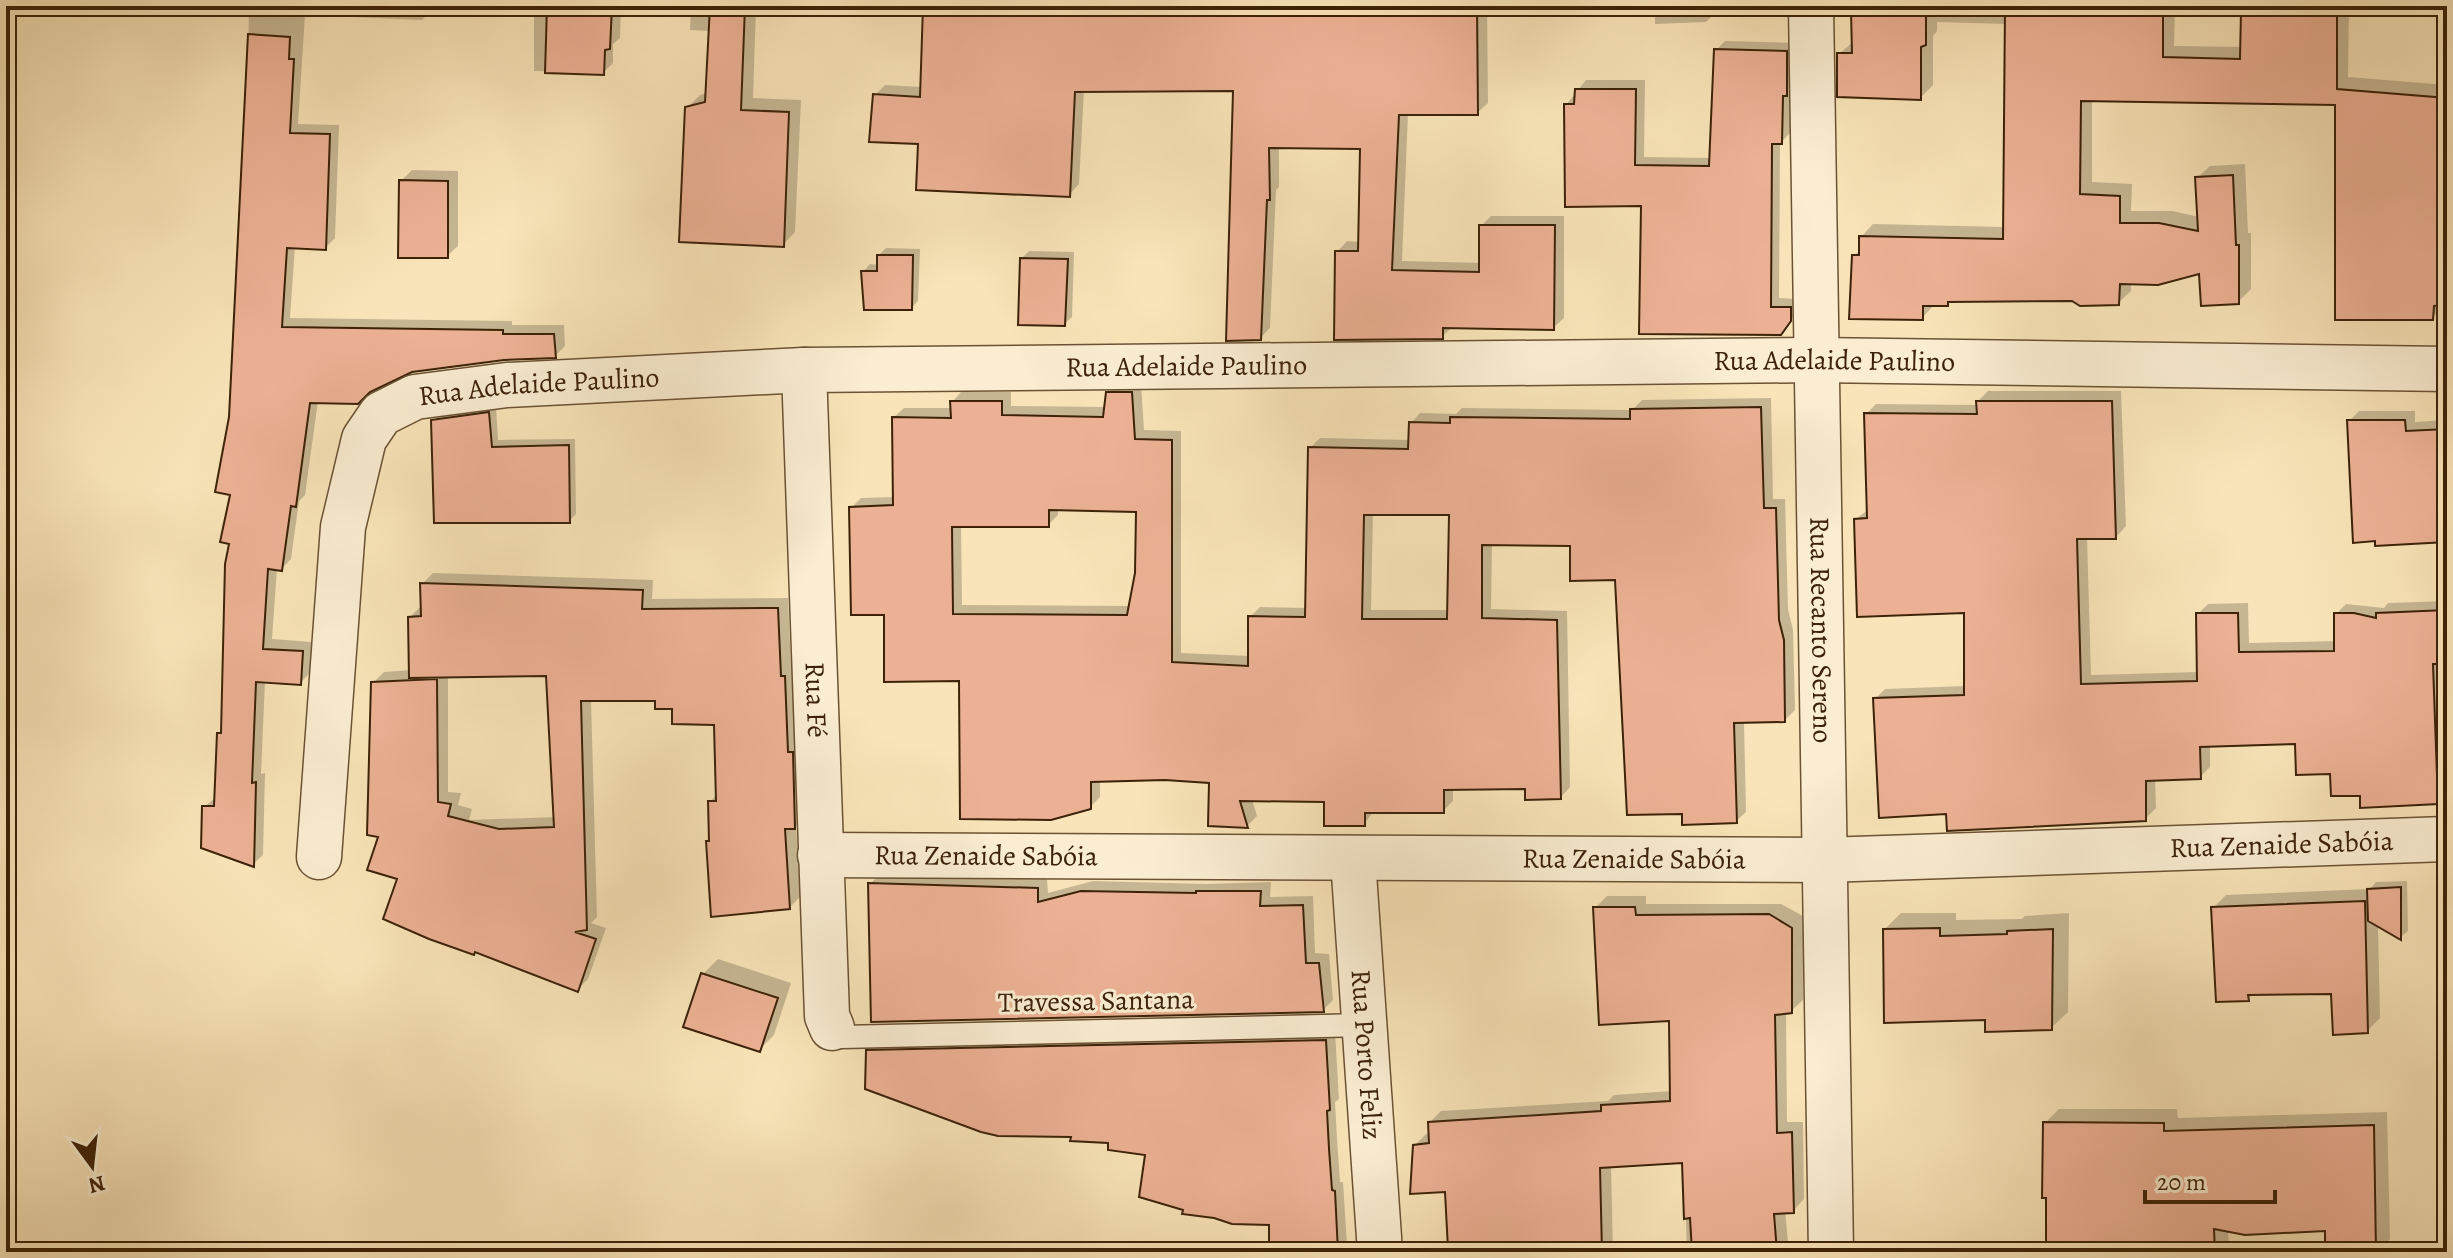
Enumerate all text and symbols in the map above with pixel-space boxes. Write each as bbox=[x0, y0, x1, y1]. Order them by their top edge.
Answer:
street label: Rua Adelaide Paulino bbox=[1713, 341, 1955, 381]
street label: Rua Adelaide Paulino bbox=[1065, 346, 1307, 386]
street label: Rua Adelaide Paulino bbox=[416, 358, 660, 415]
street label: Rua Recanto Sereno bbox=[1800, 516, 1842, 744]
street label: Rua Fé bbox=[795, 661, 836, 738]
street label: Rua Zenaide Sabóia bbox=[2169, 822, 2394, 867]
street label: Rua Zenaide Sabóia bbox=[874, 836, 1098, 875]
street label: Rua Zenaide Sabóia bbox=[1522, 839, 1746, 879]
street label: Rua Porto Feliz bbox=[1342, 968, 1391, 1141]
street label: Travessa Santana bbox=[997, 980, 1195, 1022]
north arrow bbox=[52, 1126, 132, 1206]
scale bar bbox=[2145, 1154, 2275, 1204]
text: 20 m bbox=[2157, 1166, 2206, 1198]
text: N bbox=[85, 1168, 109, 1201]

